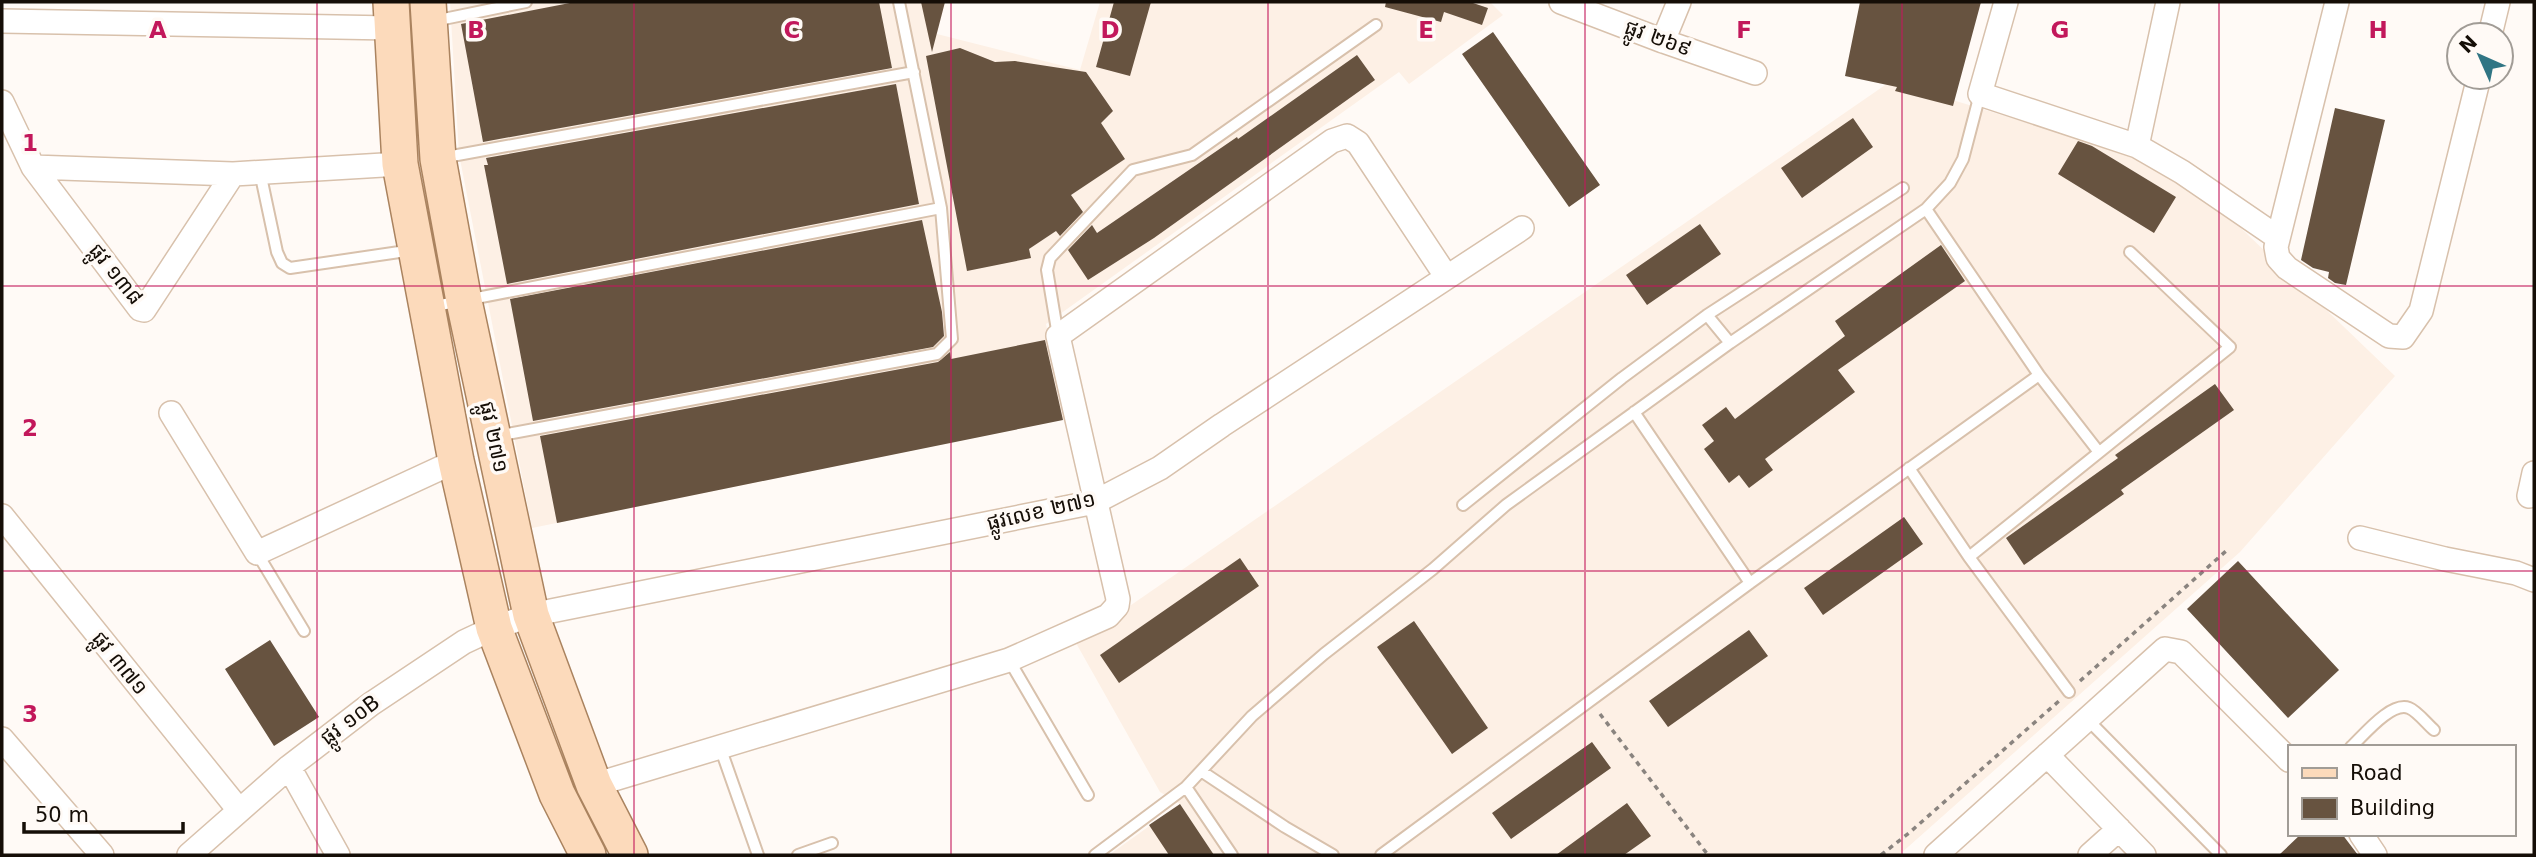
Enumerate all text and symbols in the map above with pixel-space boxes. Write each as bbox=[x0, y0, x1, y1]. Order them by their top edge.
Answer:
street label: ផ្លូវ ២៦៩ bbox=[1619, 15, 1695, 68]
text: A bbox=[149, 17, 167, 43]
text: B bbox=[467, 17, 485, 43]
text: C bbox=[784, 17, 800, 43]
text: D bbox=[1100, 17, 1120, 43]
text: E bbox=[1418, 17, 1434, 43]
text: F bbox=[1736, 17, 1752, 43]
text: G bbox=[2051, 17, 2069, 43]
text: H bbox=[2368, 17, 2388, 43]
north arrow bbox=[2445, 21, 2515, 91]
text: N bbox=[2455, 31, 2481, 57]
text: 1 bbox=[22, 130, 38, 156]
street label: ផ្លូវ ១៣៨ bbox=[79, 239, 148, 314]
street label: ផ្លូវ ២៧១ bbox=[468, 399, 513, 476]
text: 2 bbox=[22, 415, 38, 441]
street label: ផ្លូវលេខ ២៧១ bbox=[984, 487, 1100, 542]
street label: ផ្លូវ ៣៧១ bbox=[82, 626, 153, 704]
street label: ផ្លូវ ១០B bbox=[316, 690, 389, 756]
text: 3 bbox=[22, 701, 38, 727]
legend bbox=[2288, 745, 2515, 836]
text: Road bbox=[2350, 761, 2403, 785]
scale bar bbox=[24, 790, 184, 834]
text: Building bbox=[2350, 796, 2435, 820]
text: 50 m bbox=[35, 803, 89, 827]

